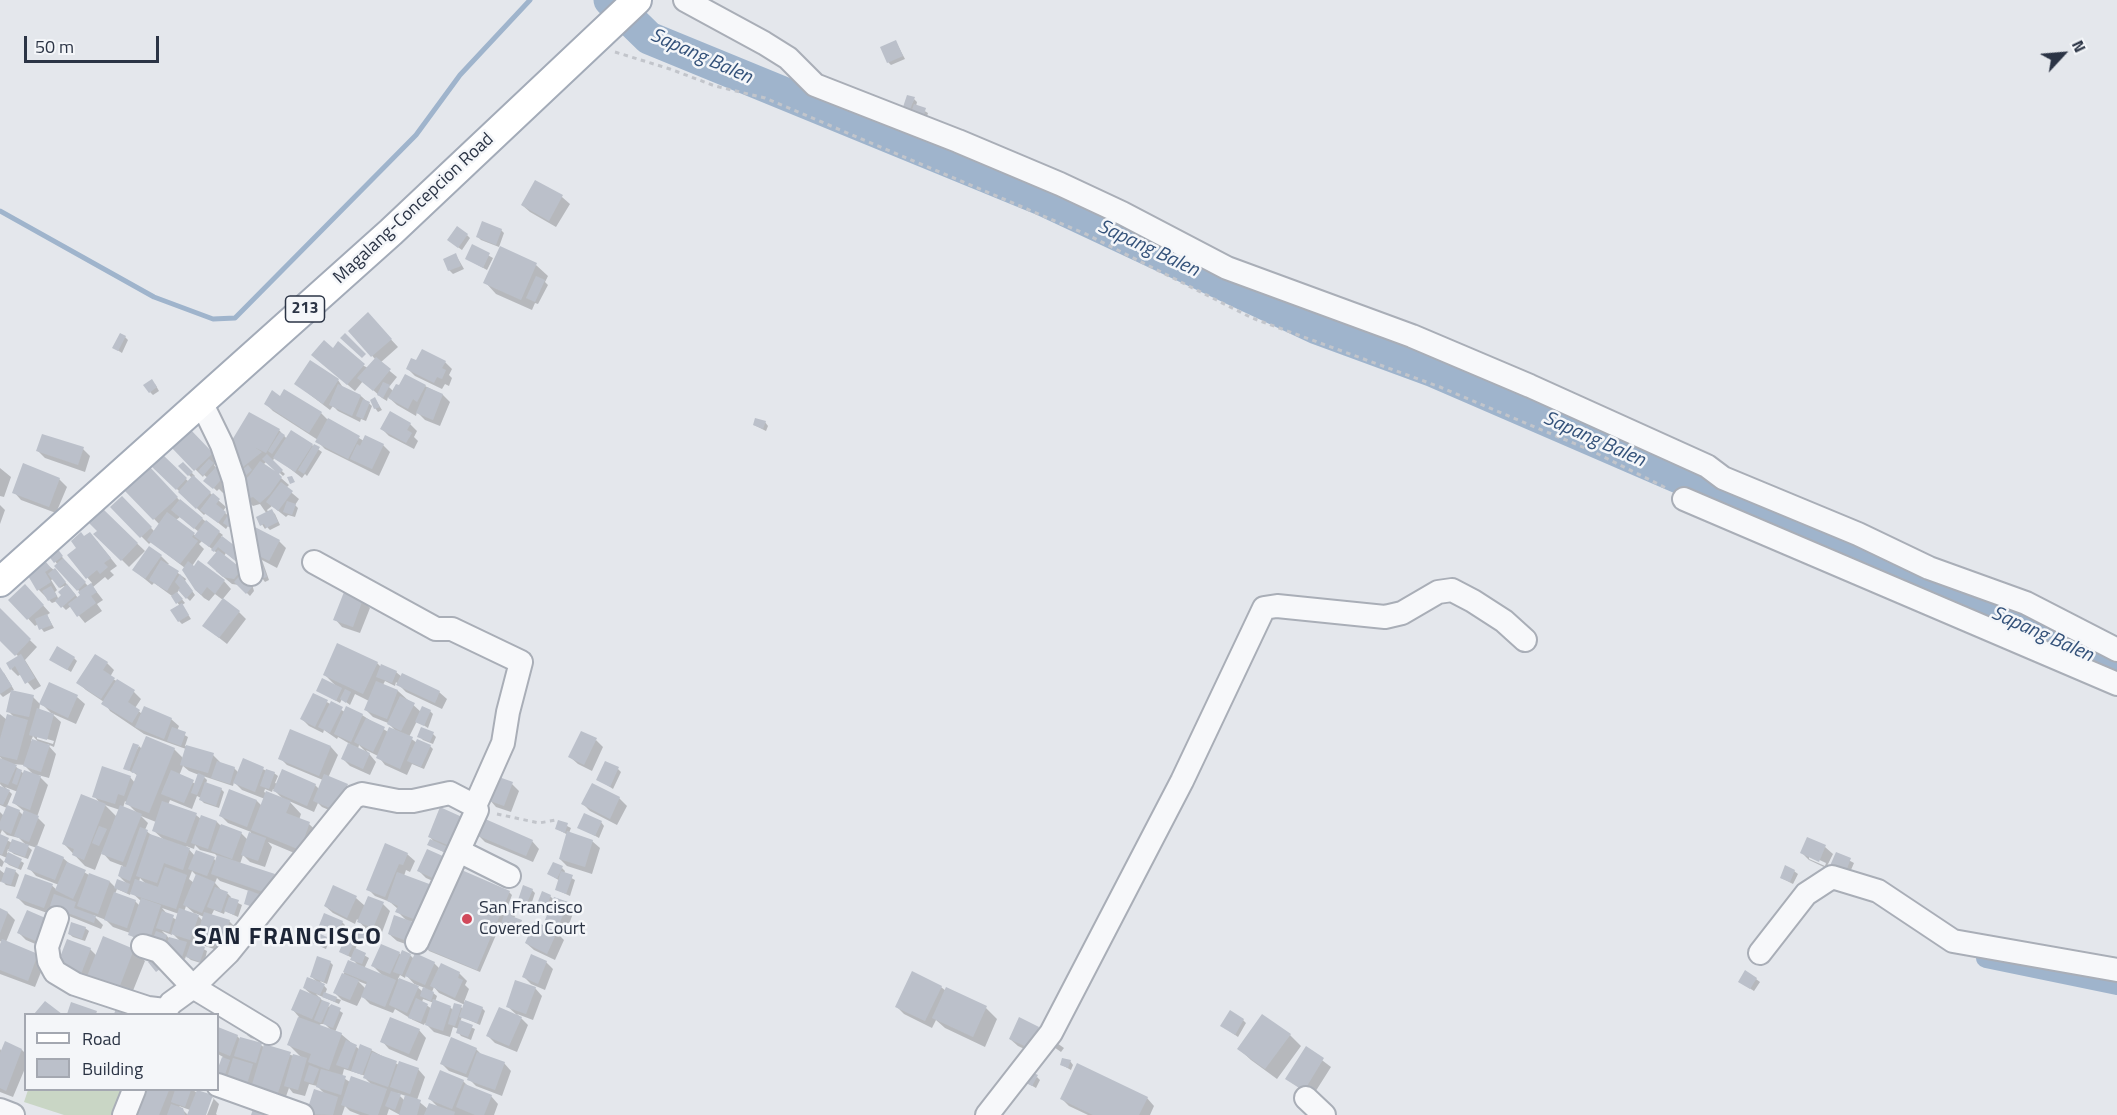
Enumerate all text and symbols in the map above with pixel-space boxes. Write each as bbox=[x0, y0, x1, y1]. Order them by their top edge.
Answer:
scale bar bbox=[27, 24, 162, 62]
water label: Sapang Balen bbox=[646, 24, 756, 90]
north arrow bbox=[2033, 24, 2093, 84]
text: 50 m bbox=[35, 33, 74, 60]
text: N bbox=[2066, 36, 2092, 56]
street label: Magalang-Concepcion Road bbox=[329, 129, 499, 289]
water label: Sapang Balen bbox=[1094, 215, 1202, 283]
road number: 213 bbox=[286, 296, 324, 322]
water label: Sapang Balen bbox=[1539, 407, 1649, 473]
water label: Sapang Balen bbox=[1987, 602, 2097, 668]
place label: San Francisco Covered Court bbox=[479, 898, 585, 940]
marker: San Francisco Covered Court bbox=[460, 912, 474, 926]
district label: SAN FRANCISCO bbox=[194, 924, 382, 952]
legend bbox=[24, 1013, 219, 1091]
text: Road bbox=[82, 1025, 121, 1052]
text: Building bbox=[82, 1055, 143, 1082]

